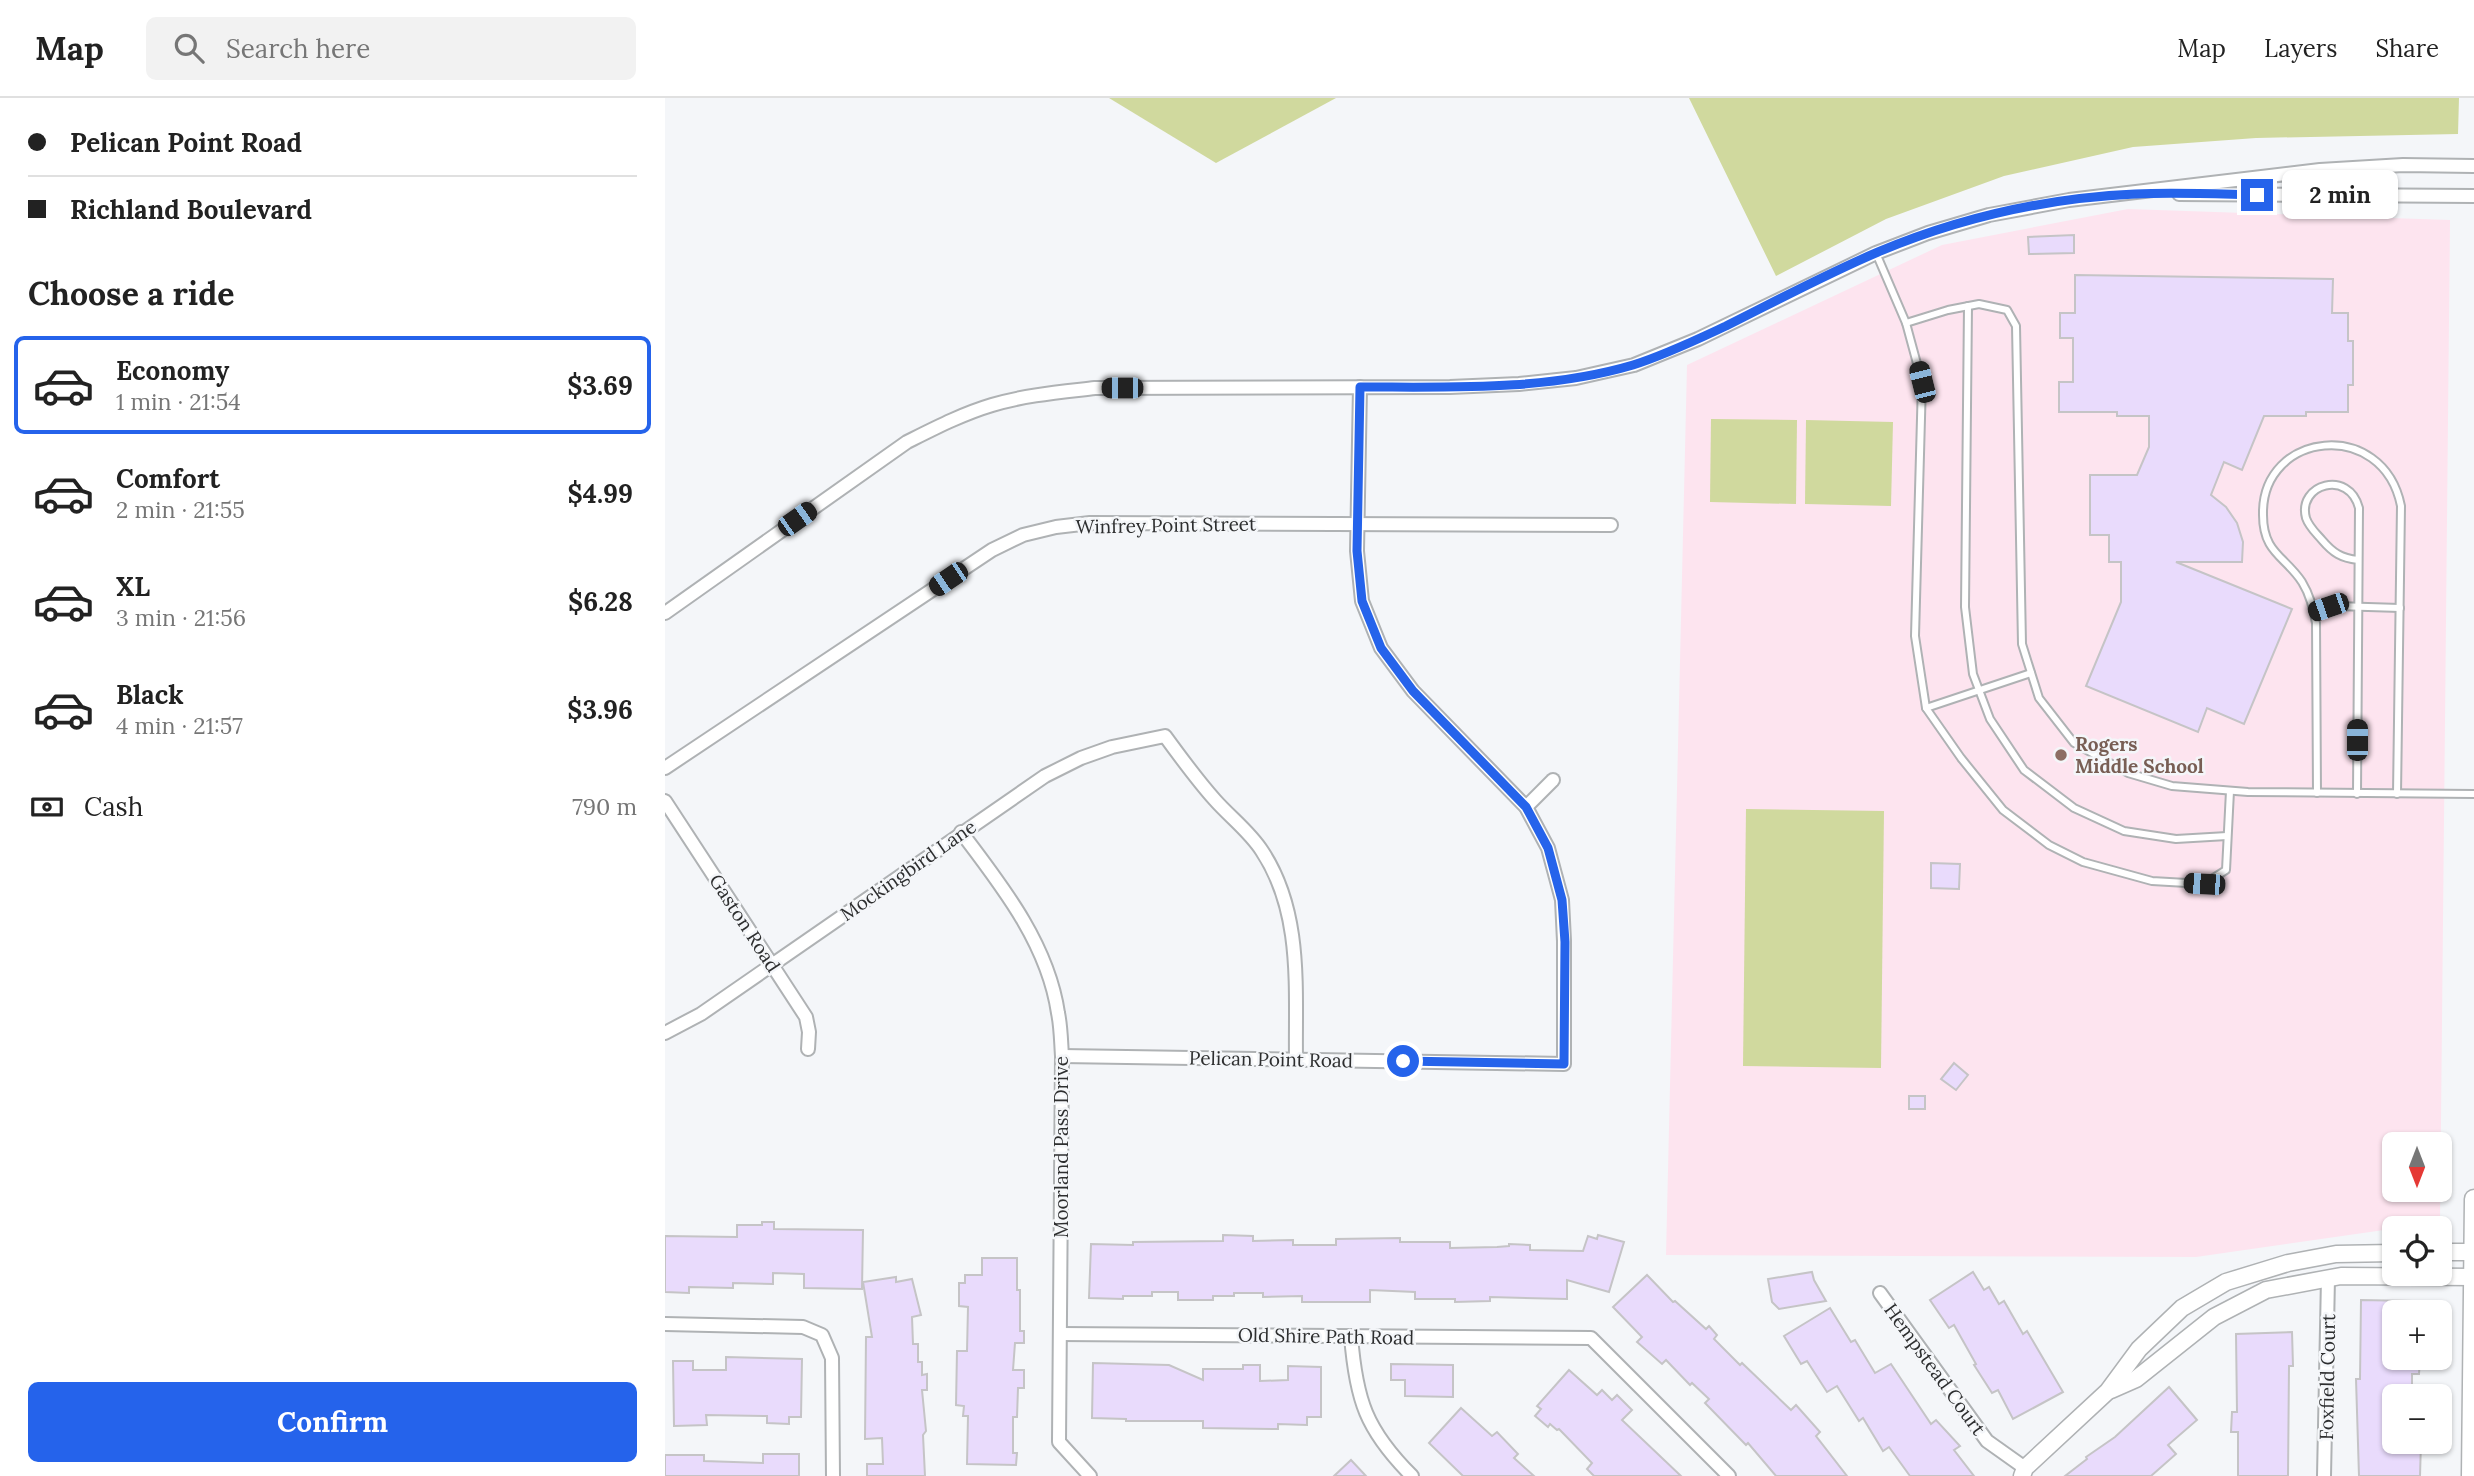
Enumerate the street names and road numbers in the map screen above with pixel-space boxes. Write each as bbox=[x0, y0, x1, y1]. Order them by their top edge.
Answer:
street label: Winfrey Point Street bbox=[1076, 511, 1257, 539]
street label: Mockingbird Lane bbox=[835, 814, 981, 926]
street label: Gaston Road bbox=[704, 869, 786, 977]
street label: Pelican Point Road bbox=[1189, 1046, 1353, 1072]
street label: Moorland Pass Drive bbox=[1049, 1056, 1073, 1238]
street label: Hempstead Court bbox=[1879, 1298, 1991, 1440]
street label: Foxfield Court bbox=[2314, 1313, 2340, 1440]
street label: Old Shire Path Road bbox=[1238, 1322, 1414, 1350]

